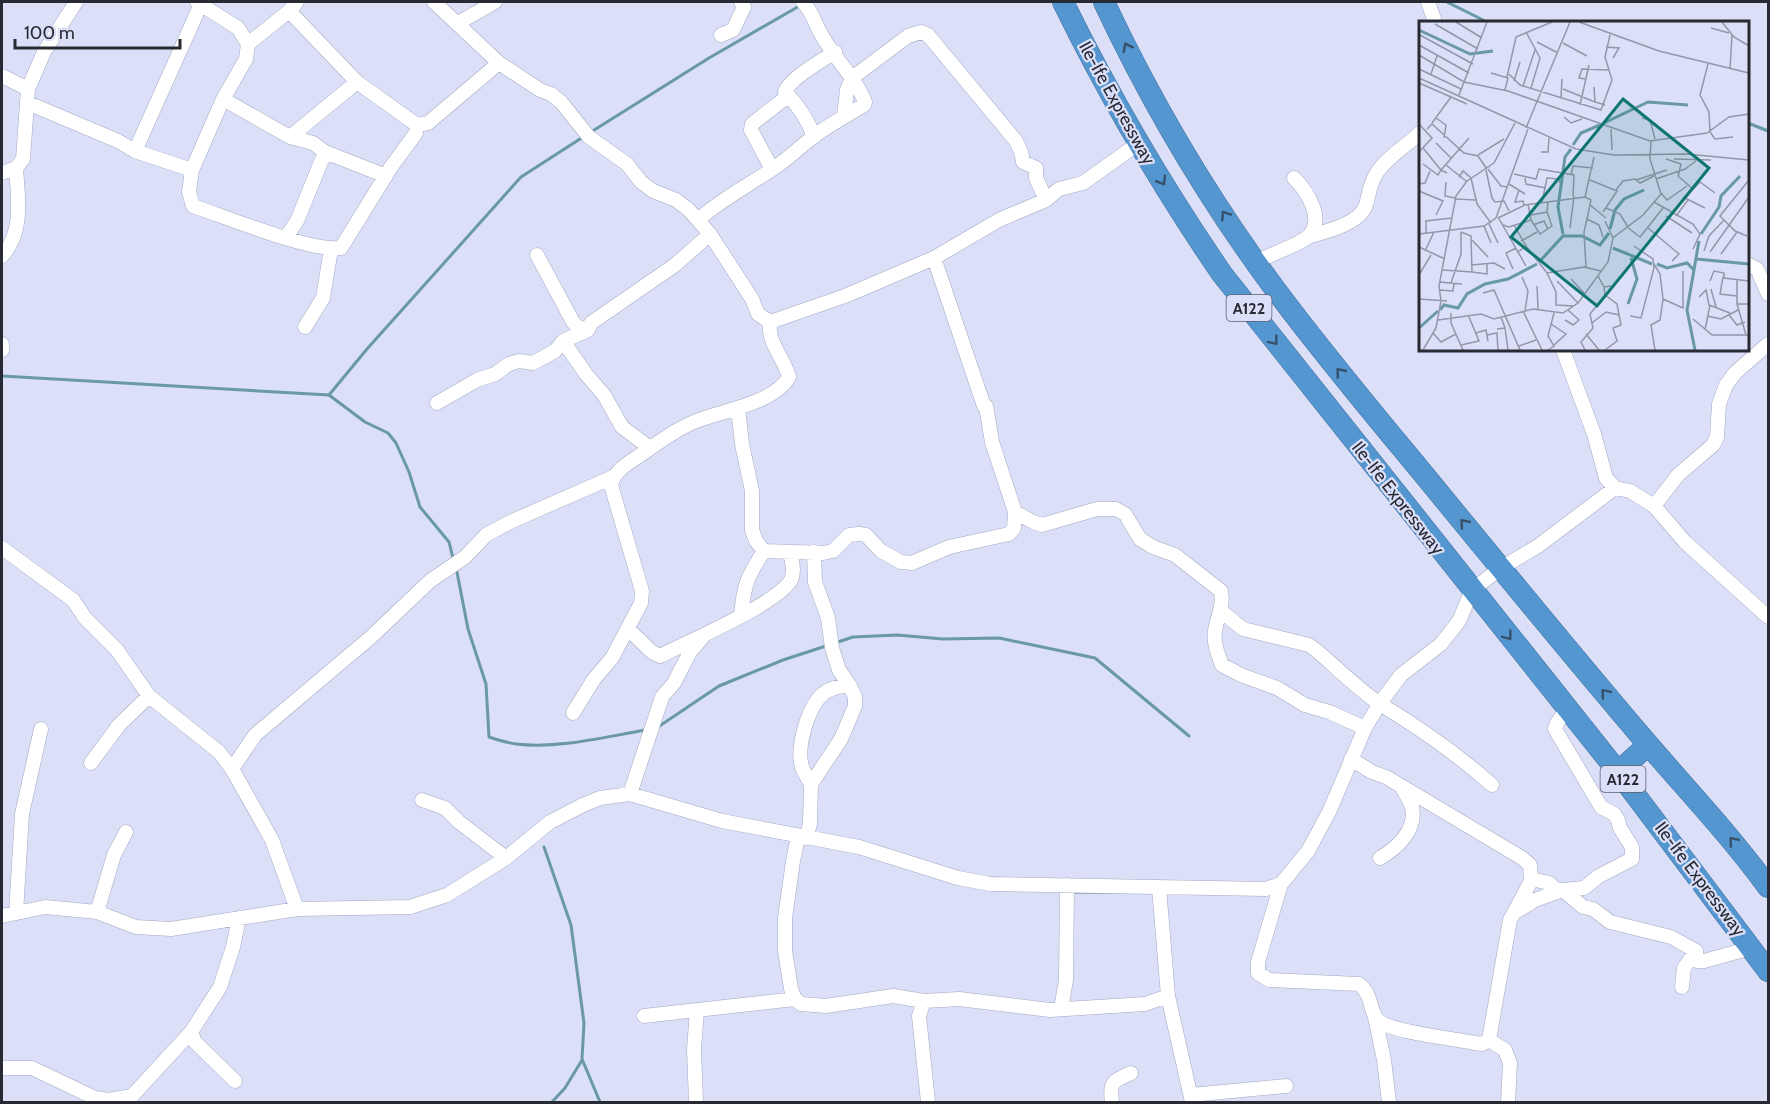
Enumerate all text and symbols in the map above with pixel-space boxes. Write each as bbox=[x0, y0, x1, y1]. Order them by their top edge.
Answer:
scale bar bbox=[15, 12, 180, 50]
inset map bbox=[1419, 21, 1749, 351]
text: 100 m bbox=[24, 22, 75, 44]
street label: Ile-Ife Expressway bbox=[1074, 38, 1160, 168]
one-way arrow bbox=[1122, 42, 1134, 53]
one-way arrow bbox=[1155, 175, 1167, 185]
one-way arrow bbox=[1220, 211, 1232, 221]
road number: A122 bbox=[1226, 295, 1272, 321]
one-way arrow bbox=[1267, 334, 1278, 345]
one-way arrow bbox=[1336, 368, 1347, 379]
street label: Ile-Ife Expressway bbox=[1347, 437, 1449, 559]
one-way arrow bbox=[1460, 519, 1471, 530]
one-way arrow bbox=[1501, 630, 1512, 641]
one-way arrow bbox=[1601, 689, 1612, 700]
road number: A122 bbox=[1600, 766, 1646, 792]
street label: Ile-Ife Expressway bbox=[1650, 818, 1750, 940]
one-way arrow bbox=[1729, 837, 1740, 848]

